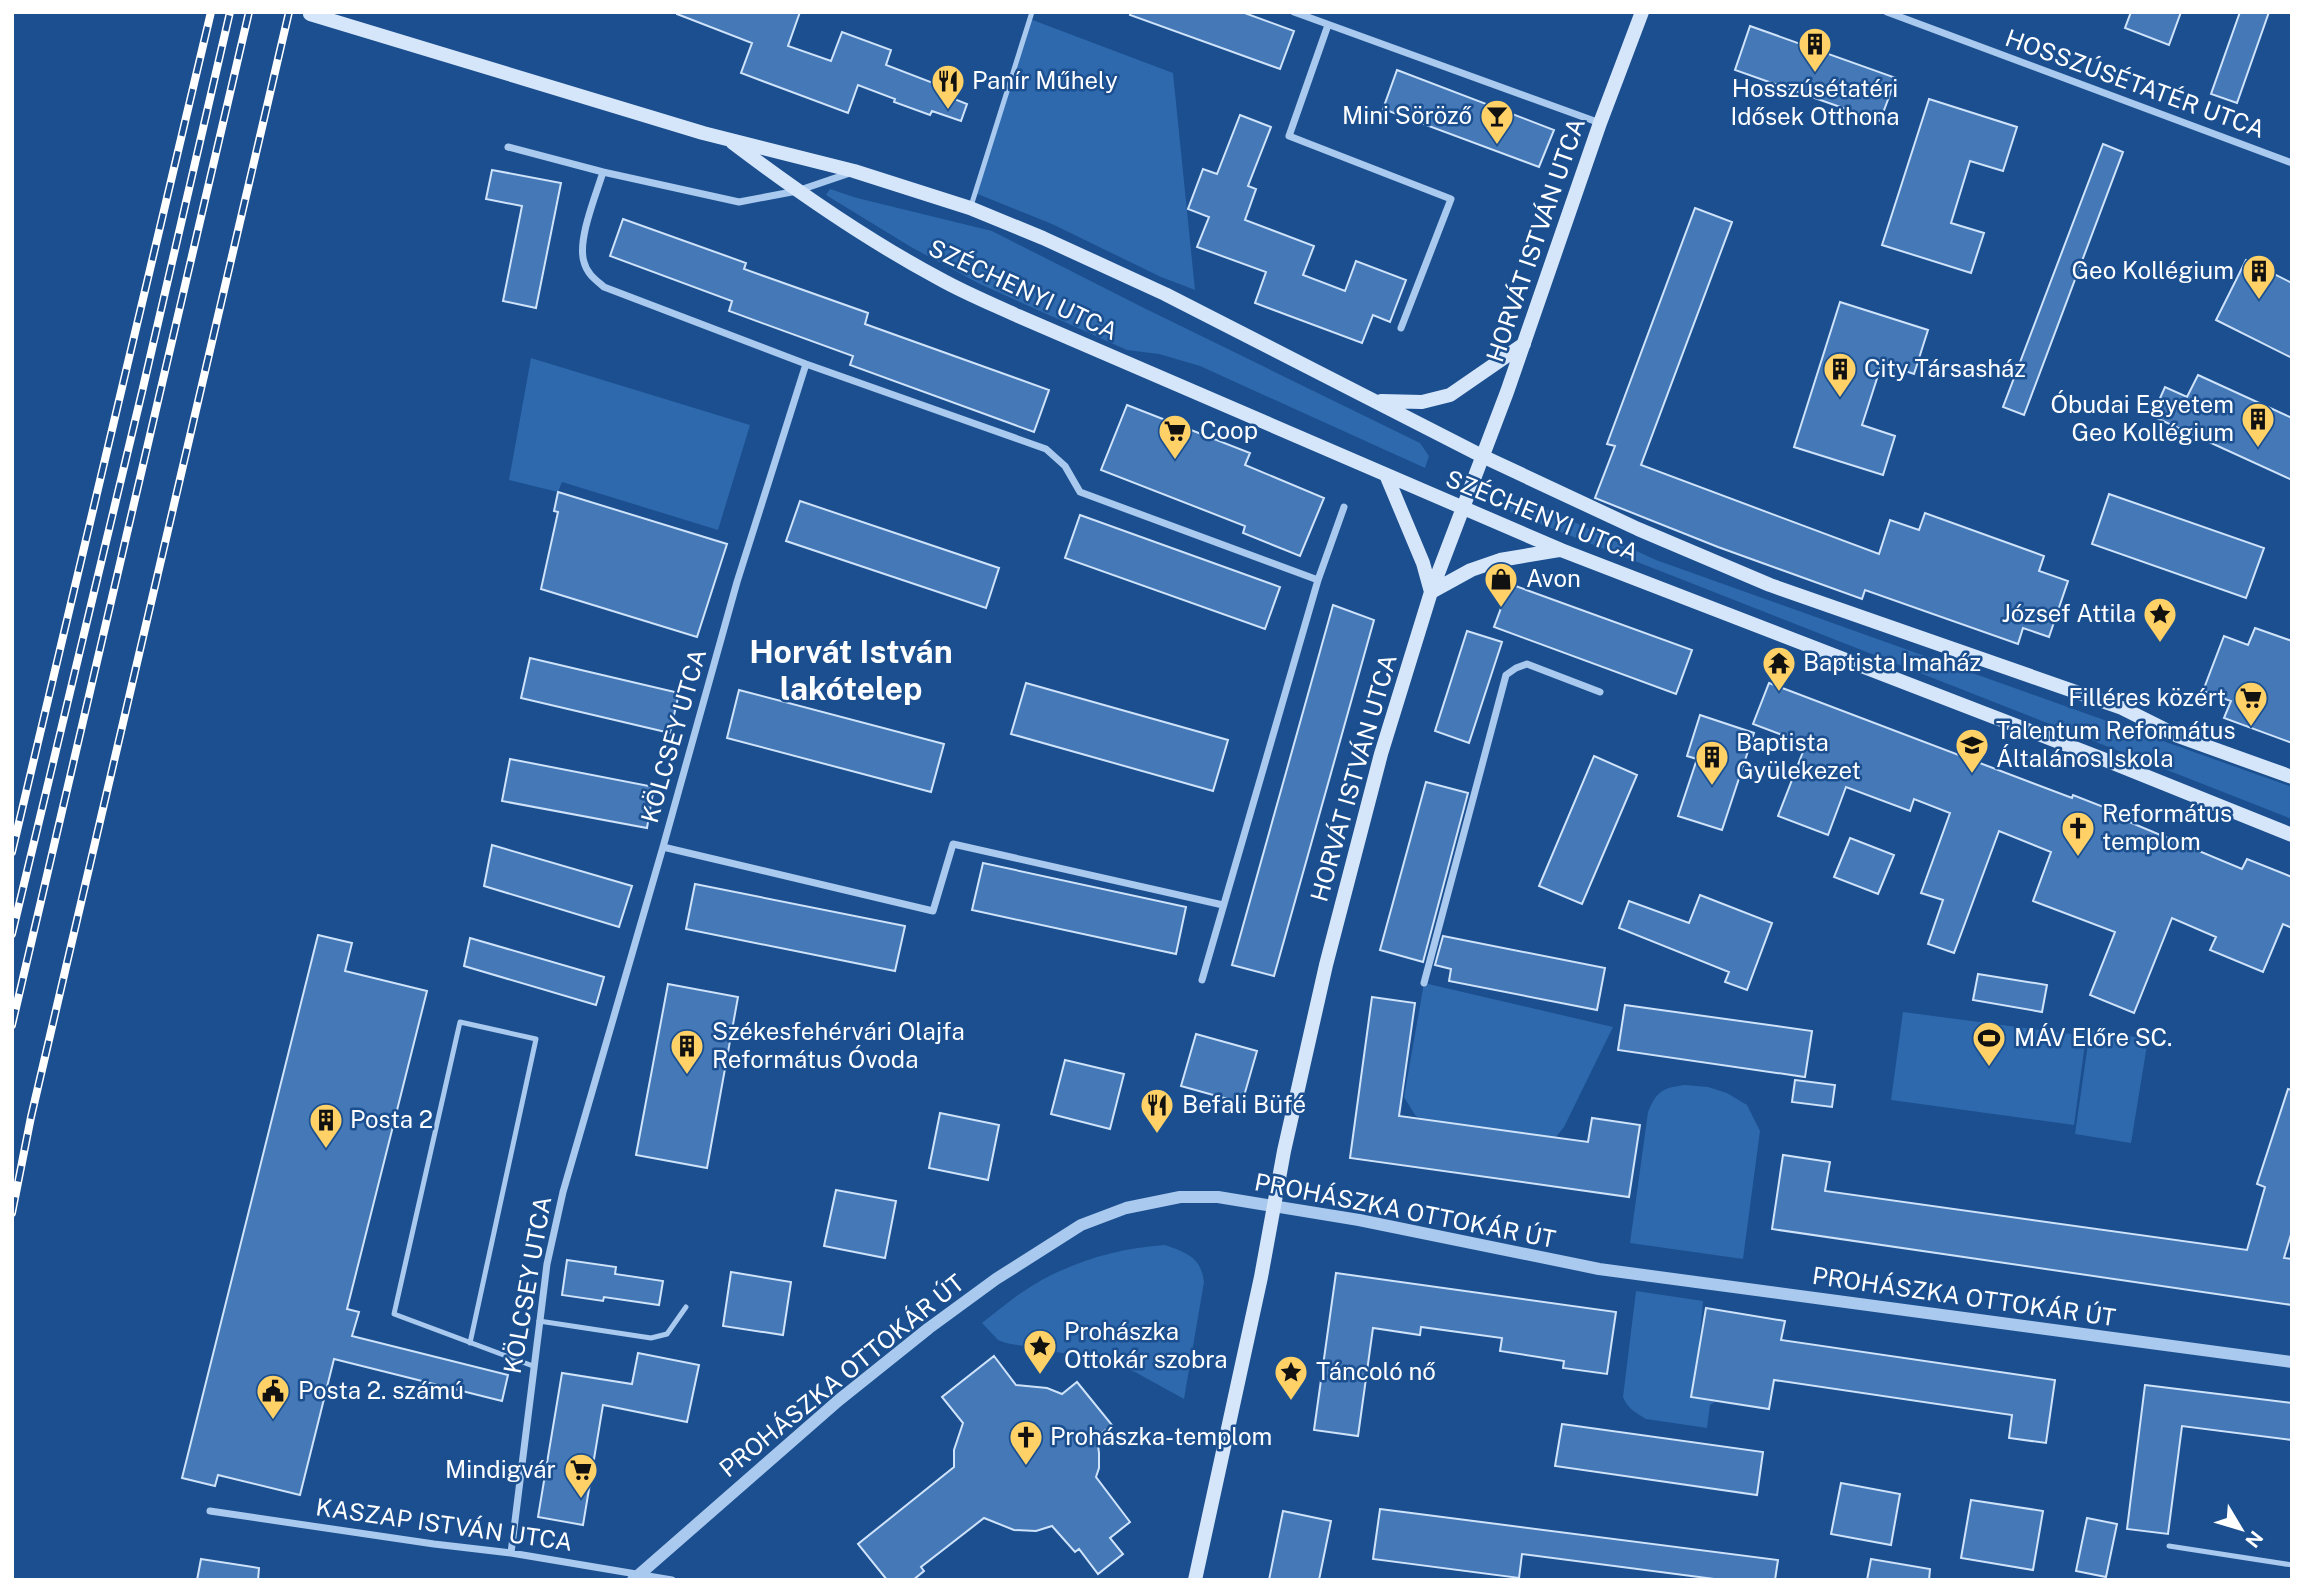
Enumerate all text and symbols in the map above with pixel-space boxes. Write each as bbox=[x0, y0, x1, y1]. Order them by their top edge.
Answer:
street label: HOSSZÚSÉTATÉR UTCA bbox=[2002, 23, 2269, 143]
building icon: Hosszúsétatéri Idősek Otthona bbox=[1796, 25, 1834, 74]
restaurant icon: Panír Műhely bbox=[929, 62, 967, 111]
place label: Panír Műhely bbox=[972, 66, 1118, 94]
place label: Hosszúsétatéri Idősek Otthona bbox=[1731, 74, 1899, 130]
bar icon: Mini Söröző bbox=[1478, 97, 1516, 146]
place label: Mini Söröző bbox=[1342, 101, 1472, 129]
street label: HORVÁT ISTVÁN UTCA bbox=[1480, 114, 1590, 365]
street label: SZÉCHENYI UTCA bbox=[924, 233, 1122, 345]
building icon: Geo Kollégium bbox=[2240, 252, 2278, 301]
place label: Geo Kollégium bbox=[2071, 256, 2234, 284]
building icon: City Társasház bbox=[1821, 350, 1859, 399]
place label: City Társasház bbox=[1864, 354, 2026, 382]
place label: Óbudai Egyetem Geo Kollégium bbox=[2050, 390, 2234, 446]
building icon: Óbudai Egyetem Geo Kollégium bbox=[2239, 400, 2277, 449]
supermarket icon: Coop bbox=[1156, 412, 1194, 461]
place label: Coop bbox=[1200, 416, 1258, 444]
street label: SZÉCHENYI UTCA bbox=[1442, 464, 1643, 567]
shop icon: Avon bbox=[1482, 560, 1520, 609]
place label: Avon bbox=[1526, 564, 1581, 592]
place icon: József Attila bbox=[2141, 595, 2179, 644]
place label: József Attila bbox=[2001, 599, 2136, 627]
district label: Horvát István lakótelep bbox=[749, 633, 953, 707]
temple icon: Baptista Imaház bbox=[1760, 644, 1798, 693]
street label: KÖLCSEY UTCA bbox=[634, 645, 711, 826]
place label: Baptista Imaház bbox=[1803, 648, 1981, 676]
street label: HORVÁT ISTVÁN UTCA bbox=[1304, 651, 1402, 905]
supermarket icon: Filléres közért bbox=[2232, 679, 2270, 728]
place label: Filléres közért bbox=[2068, 683, 2226, 711]
place label: Talentum Református Általános Iskola bbox=[1996, 716, 2236, 772]
school or university icon: Talentum Református Általános Iskola bbox=[1953, 726, 1991, 775]
place label: Baptista Gyülekezet bbox=[1736, 728, 1861, 784]
building icon: Baptista Gyülekezet bbox=[1693, 738, 1731, 787]
place label: Református templom bbox=[2102, 799, 2232, 855]
church icon: Református templom bbox=[2059, 809, 2097, 858]
place label: Székesfehérvári Olajfa Református Óvoda bbox=[712, 1017, 965, 1073]
sports icon: MÁV Előre SC. bbox=[1970, 1019, 2008, 1068]
place label: MÁV Előre SC. bbox=[2014, 1023, 2172, 1051]
building icon: Székesfehérvári Olajfa Református Óvoda bbox=[668, 1027, 706, 1076]
restaurant icon: Befali Büfé bbox=[1138, 1086, 1176, 1135]
place label: Befali Büfé bbox=[1182, 1090, 1306, 1118]
building icon: Posta 2 bbox=[307, 1101, 345, 1150]
place label: Posta 2 bbox=[350, 1105, 433, 1133]
street label: PROHÁSZKA OTTOKÁR ÚT bbox=[1252, 1167, 1558, 1253]
street label: KÖLCSEY UTCA bbox=[497, 1194, 556, 1376]
street label: PROHÁSZKA OTTOKÁR ÚT bbox=[1811, 1261, 2118, 1331]
street label: PROHÁSZKA OTTOKÁR ÚT bbox=[714, 1268, 969, 1482]
place label: Prohászka Ottokár szobra bbox=[1064, 1317, 1227, 1373]
place icon: Prohászka Ottokár szobra bbox=[1021, 1327, 1059, 1376]
place icon: Táncoló nő bbox=[1272, 1353, 1310, 1402]
place label: Táncoló nő bbox=[1316, 1357, 1436, 1385]
public building icon: Posta 2. számú bbox=[254, 1372, 292, 1421]
place label: Posta 2. számú bbox=[298, 1376, 464, 1404]
church icon: Prohászka-templom bbox=[1007, 1418, 1045, 1467]
place label: Prohászka-templom bbox=[1050, 1422, 1272, 1450]
supermarket icon: Mindigvár bbox=[562, 1451, 600, 1500]
place label: Mindigvár bbox=[445, 1455, 556, 1483]
street label: KASZAP ISTVÁN UTCA bbox=[314, 1492, 574, 1556]
north arrow bbox=[2206, 1494, 2276, 1564]
text: N bbox=[2241, 1527, 2268, 1552]

